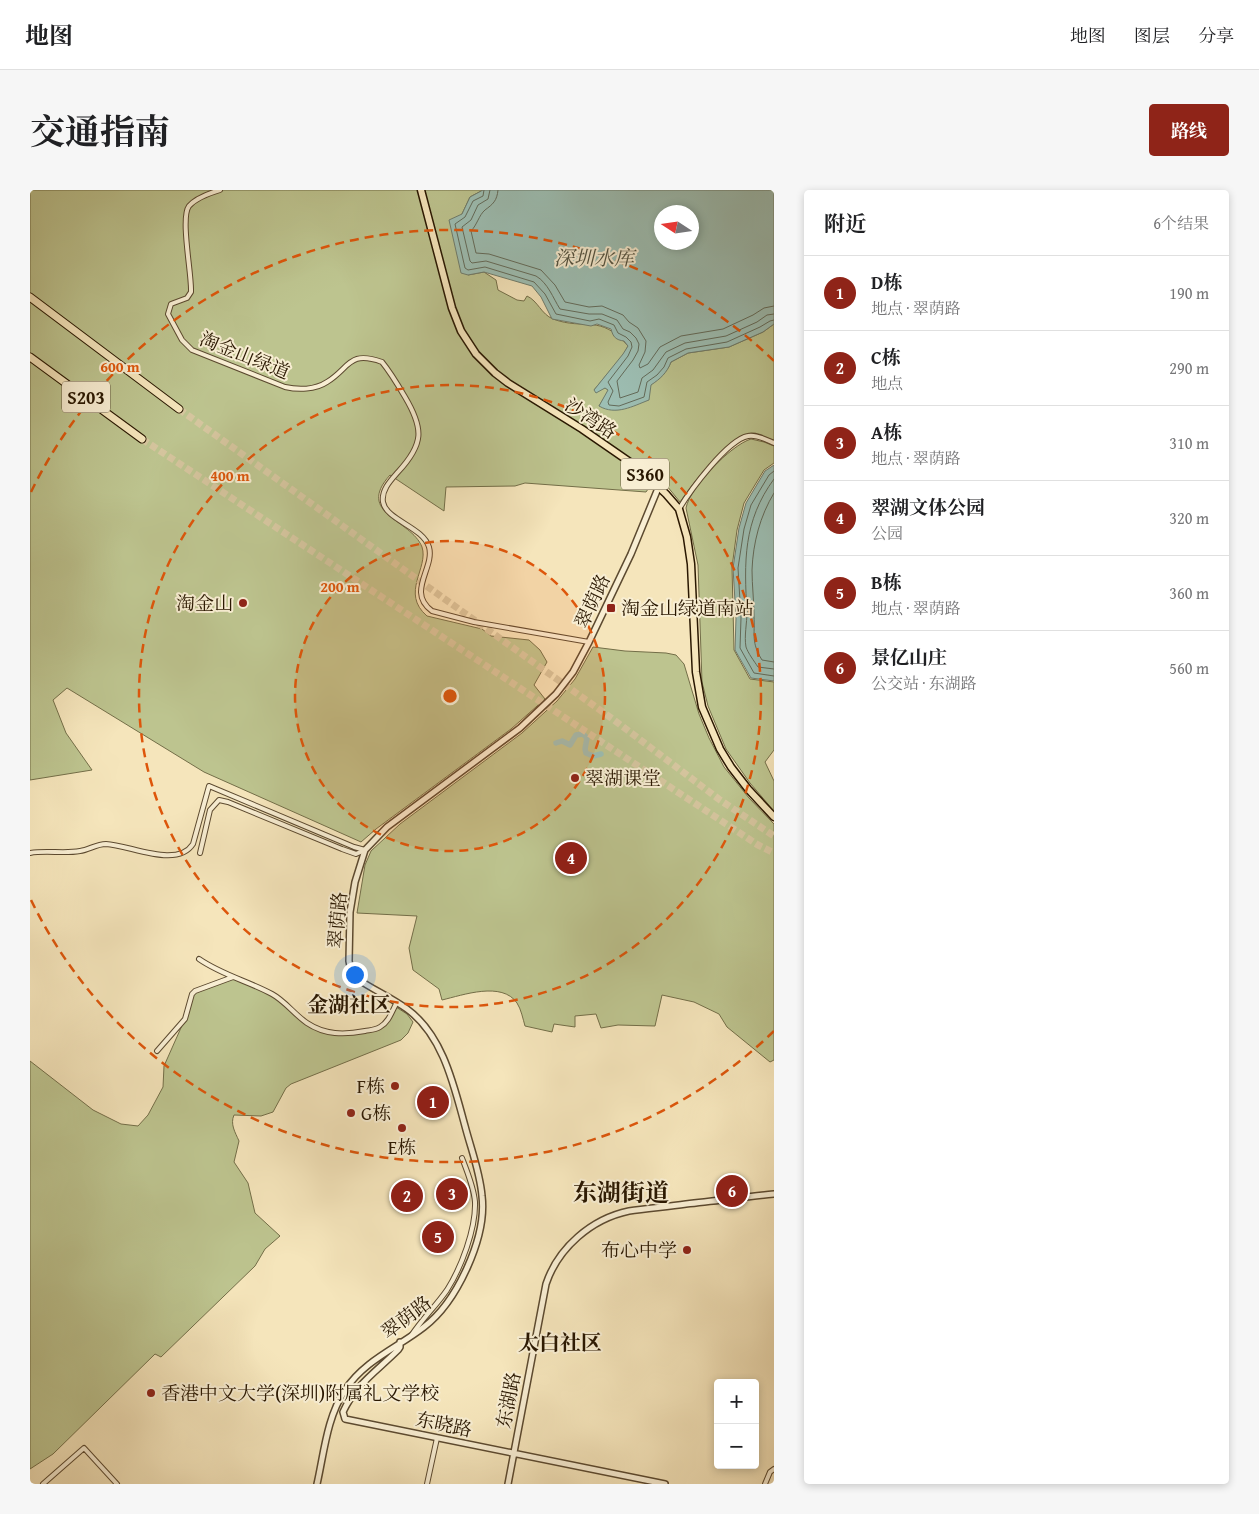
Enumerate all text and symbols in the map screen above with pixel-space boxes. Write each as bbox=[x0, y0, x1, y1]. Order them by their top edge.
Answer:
text: 地图 bbox=[25, 18, 73, 53]
text: 地图 bbox=[1070, 22, 1106, 49]
text: 图层 bbox=[1134, 22, 1170, 49]
text: 分享 bbox=[1198, 22, 1234, 49]
button: 路线 bbox=[1149, 104, 1229, 156]
text: 交通指南 bbox=[30, 106, 170, 157]
north arrow bbox=[654, 205, 699, 250]
text: 附近 bbox=[824, 208, 866, 239]
text: 6个结果 bbox=[1153, 211, 1209, 235]
water label: 深圳水库 bbox=[554, 243, 637, 272]
text: D栋 bbox=[871, 268, 902, 296]
text: 1 bbox=[836, 281, 844, 305]
text: 190 m bbox=[1169, 281, 1209, 305]
text: 地点 · 翠荫路 bbox=[871, 296, 961, 320]
street label: 淘金山绿道 bbox=[196, 324, 294, 386]
text: C栋 bbox=[871, 343, 901, 371]
text: 600 m bbox=[100, 356, 140, 377]
text: 2 bbox=[836, 356, 844, 380]
text: 290 m bbox=[1169, 356, 1209, 380]
text: 地点 bbox=[871, 371, 903, 395]
road number: S203 bbox=[62, 382, 110, 412]
street label: 沙湾路 bbox=[559, 391, 623, 445]
text: A栋 bbox=[871, 418, 902, 446]
text: 3 bbox=[836, 431, 844, 455]
text: 310 m bbox=[1169, 431, 1209, 455]
text: 地点 · 翠荫路 bbox=[871, 446, 961, 470]
road number: S360 bbox=[621, 458, 669, 490]
text: 400 m bbox=[210, 465, 250, 486]
text: 翠湖文体公园 bbox=[871, 493, 985, 521]
text: 4 bbox=[836, 506, 844, 530]
text: 320 m bbox=[1169, 506, 1209, 530]
text: 公园 bbox=[871, 521, 903, 545]
text: B栋 bbox=[871, 568, 902, 596]
street label: 翠荫路 bbox=[567, 569, 617, 633]
text: 200 m bbox=[320, 576, 360, 597]
text: 5 bbox=[836, 581, 844, 605]
text: 360 m bbox=[1169, 581, 1209, 605]
place label: 淘金山 bbox=[176, 589, 233, 617]
place label: 淘金山绿道南站 bbox=[621, 594, 754, 622]
text: 地点 · 翠荫路 bbox=[871, 596, 961, 620]
marker: 淘金山 bbox=[237, 597, 249, 609]
marker: 淘金山绿道南站 bbox=[605, 602, 617, 614]
text: 景亿山庄 bbox=[871, 643, 947, 671]
text: 6 bbox=[836, 656, 844, 680]
text: 560 m bbox=[1169, 656, 1209, 680]
text: 公交站 · 东湖路 bbox=[871, 671, 977, 695]
centre of rings bbox=[441, 687, 459, 705]
place label: 翠湖课堂 bbox=[585, 764, 661, 792]
marker: 翠湖课堂 bbox=[569, 772, 581, 784]
pin: 4 bbox=[555, 839, 587, 877]
street label: 翠荫路 bbox=[321, 890, 353, 950]
your location bbox=[342, 962, 368, 988]
district label: 金湖社区 bbox=[307, 989, 391, 1020]
place label: F栋 bbox=[357, 1072, 385, 1100]
marker: F栋 bbox=[389, 1080, 401, 1092]
pin: 1 bbox=[417, 1083, 449, 1121]
place label: G栋 bbox=[361, 1099, 391, 1127]
marker: G栋 bbox=[345, 1107, 357, 1119]
marker: E栋 bbox=[396, 1122, 408, 1134]
place label: E栋 bbox=[388, 1133, 416, 1161]
pin: 6 bbox=[716, 1172, 748, 1210]
pin: 3 bbox=[436, 1175, 468, 1213]
district label: 东湖街道 bbox=[573, 1175, 669, 1210]
pin: 2 bbox=[391, 1177, 423, 1215]
pin: 5 bbox=[422, 1218, 454, 1256]
place label: 布心中学 bbox=[601, 1236, 677, 1264]
marker: 布心中学 bbox=[681, 1244, 693, 1256]
street label: 翠荫路 bbox=[375, 1289, 437, 1345]
district label: 太白社区 bbox=[518, 1327, 602, 1358]
street label: 东湖路 bbox=[489, 1369, 527, 1431]
place label: 香港中文大学(深圳)附属礼文学校 bbox=[161, 1379, 439, 1407]
map controls bbox=[714, 1379, 759, 1469]
button: + bbox=[714, 1379, 759, 1424]
marker: 香港中文大学(深圳)附属礼文学校 bbox=[145, 1387, 157, 1399]
street label: 东晓路 bbox=[413, 1404, 475, 1444]
button: − bbox=[714, 1424, 759, 1469]

